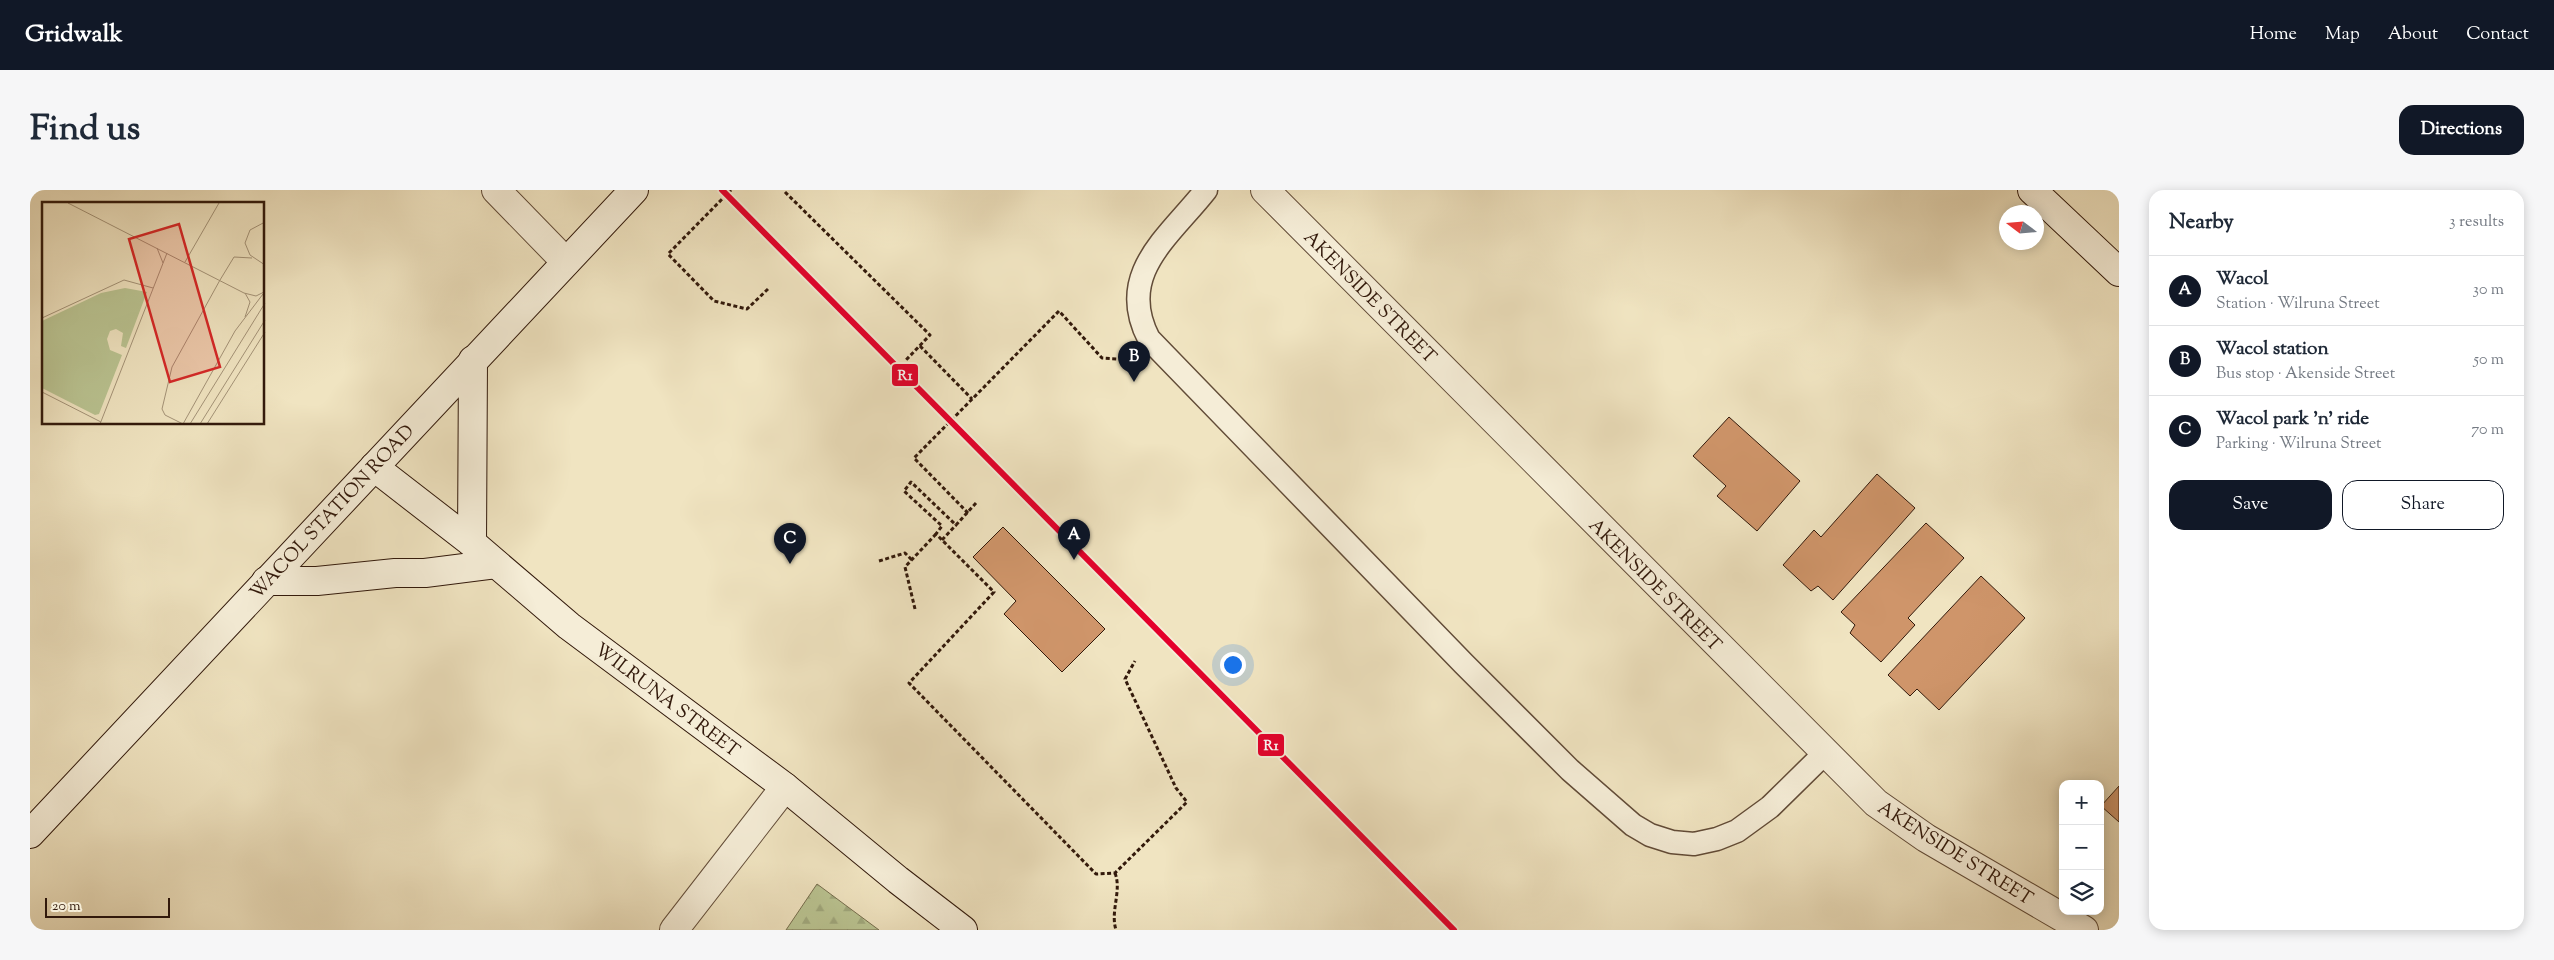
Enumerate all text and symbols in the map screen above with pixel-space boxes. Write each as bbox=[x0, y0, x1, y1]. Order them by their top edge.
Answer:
text: Gridwalk bbox=[25, 18, 123, 52]
text: Home bbox=[2250, 22, 2297, 48]
text: Map bbox=[2325, 22, 2360, 48]
text: About bbox=[2388, 22, 2438, 48]
text: Contact bbox=[2466, 22, 2529, 48]
text: Find us bbox=[30, 105, 140, 156]
button: Directions bbox=[2399, 105, 2524, 155]
inset map bbox=[42, 202, 265, 425]
north arrow bbox=[1999, 205, 2044, 250]
text: Nearby bbox=[2169, 208, 2234, 238]
text: 3 results bbox=[2449, 211, 2504, 234]
street label: AKENSIDE STREET bbox=[1297, 225, 1442, 370]
text: Wacol bbox=[2216, 266, 2269, 293]
text: A bbox=[2179, 279, 2192, 302]
text: 30 m bbox=[2473, 279, 2504, 302]
text: Station · Wilruna Street bbox=[2216, 293, 2380, 316]
text: Wacol station bbox=[2216, 336, 2329, 363]
pin: B bbox=[1118, 341, 1150, 382]
text: B bbox=[2180, 349, 2190, 372]
text: 50 m bbox=[2473, 349, 2504, 372]
line badge: R1 bbox=[891, 363, 919, 387]
text: Bus stop · Akenside Street bbox=[2216, 363, 2395, 386]
text: R1 bbox=[898, 367, 913, 387]
text: Wacol park 'n' ride bbox=[2216, 406, 2369, 433]
street label: WACOL STATION ROAD bbox=[244, 419, 421, 606]
text: C bbox=[2179, 419, 2191, 442]
text: 70 m bbox=[2471, 419, 2504, 442]
text: Parking · Wilruna Street bbox=[2216, 433, 2382, 456]
button: Save bbox=[2169, 480, 2332, 530]
button: Share bbox=[2342, 480, 2504, 530]
street label: AKENSIDE STREET bbox=[1582, 513, 1727, 658]
pin: A bbox=[1058, 519, 1090, 560]
pin: C bbox=[774, 523, 806, 564]
street label: WILRUNA STREET bbox=[588, 637, 745, 765]
your location bbox=[1220, 652, 1246, 678]
line badge: R1 bbox=[1257, 733, 1285, 757]
text: R1 bbox=[1264, 737, 1279, 757]
map controls bbox=[2059, 780, 2104, 915]
button: + bbox=[2059, 780, 2104, 825]
street label: AKENSIDE STREET bbox=[1872, 795, 2038, 913]
button: − bbox=[2059, 825, 2104, 870]
button: layers bbox=[2059, 870, 2104, 915]
scale bar bbox=[45, 895, 170, 918]
text: 20 m bbox=[52, 897, 81, 917]

